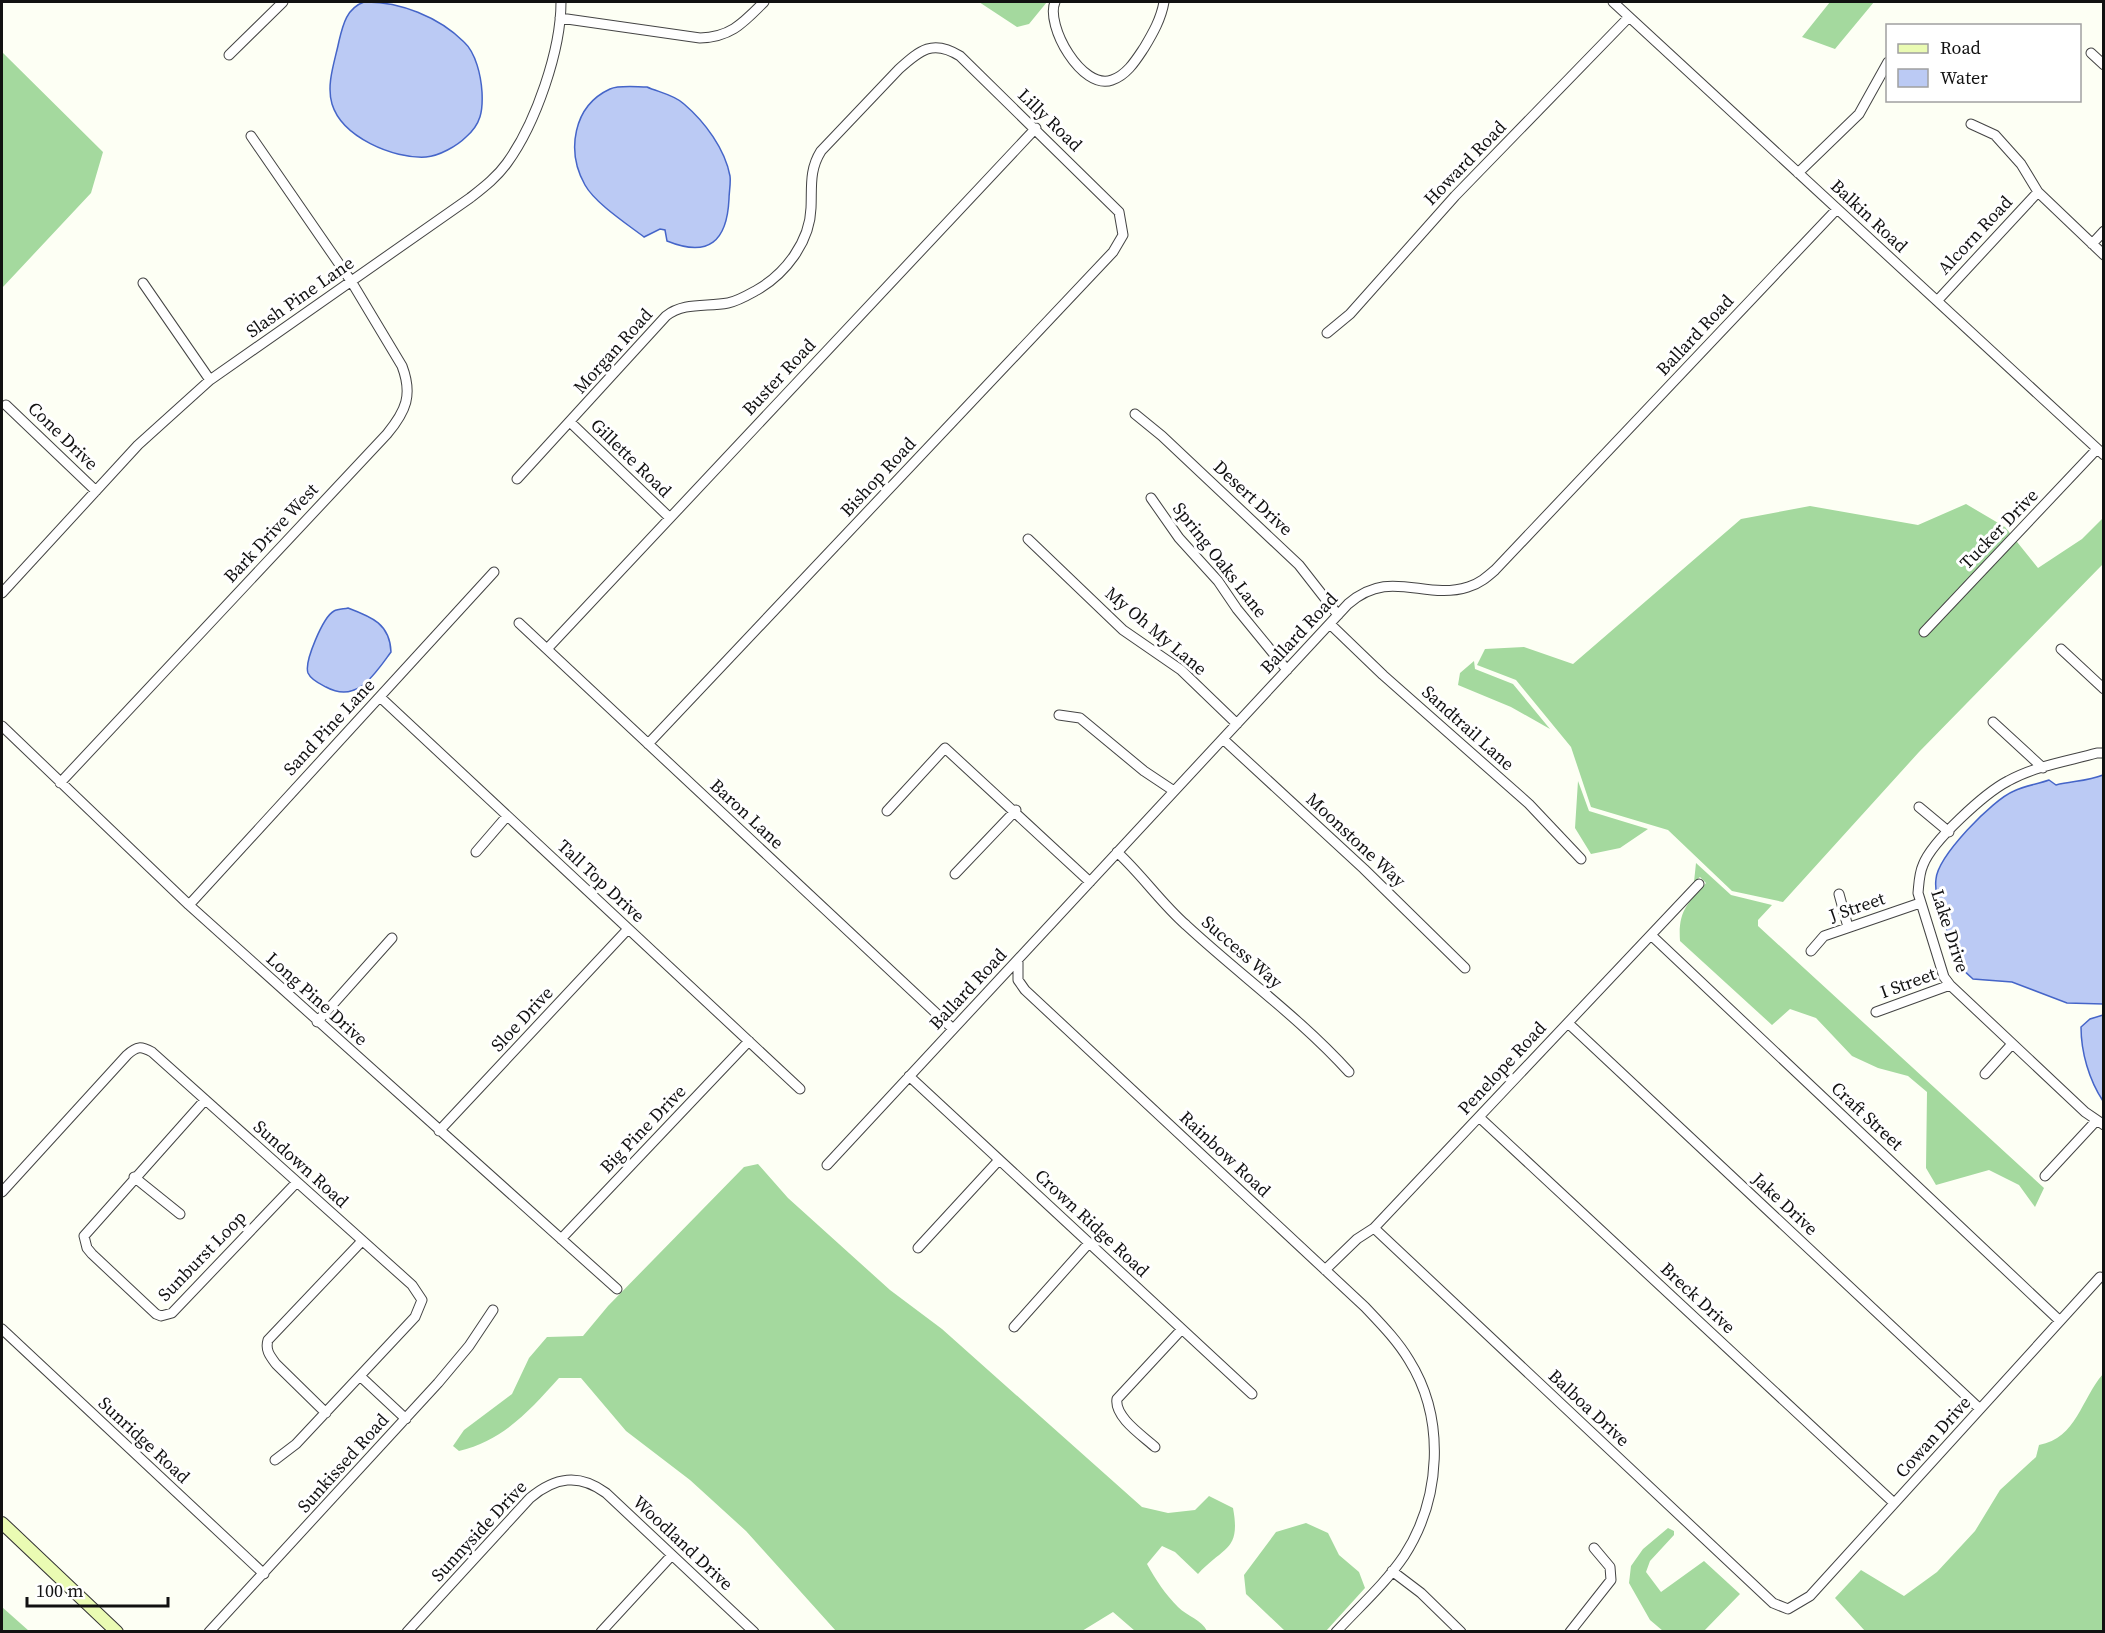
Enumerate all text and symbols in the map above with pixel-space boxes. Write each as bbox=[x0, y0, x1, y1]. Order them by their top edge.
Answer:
legend bbox=[1886, 24, 2081, 102]
text: Road bbox=[1940, 35, 1981, 60]
text: Water bbox=[1940, 65, 1988, 90]
street label: Lilly Road bbox=[1013, 83, 1088, 157]
street label: Howard Road bbox=[1418, 115, 1511, 210]
street label: Balkin Road bbox=[1825, 173, 1913, 258]
street label: Alcorn Road bbox=[1932, 190, 2018, 280]
street label: Slash Pine Lane bbox=[241, 250, 359, 343]
street label: Ballard Road bbox=[1650, 289, 1739, 381]
street label: Morgan Road bbox=[567, 302, 658, 399]
street label: Buster Road bbox=[736, 333, 821, 421]
street label: Cone Drive bbox=[23, 396, 104, 476]
street label: Gillette Road bbox=[585, 413, 677, 503]
street label: Bishop Road bbox=[834, 431, 921, 522]
street label: Desert Drive bbox=[1208, 454, 1299, 541]
street label: Bark Drive West bbox=[218, 477, 323, 588]
street label: Tucker Drive bbox=[1954, 483, 2043, 574]
street label: Spring Oaks Lane bbox=[1167, 497, 1273, 623]
street label: My Oh My Lane bbox=[1100, 581, 1213, 681]
street label: Ballard Road bbox=[1254, 587, 1343, 679]
street label: Sand Pine Lane bbox=[277, 673, 380, 780]
street label: Sandtrail Lane bbox=[1417, 679, 1520, 776]
street label: Baron Lane bbox=[705, 773, 790, 854]
street label: Moonstone Way bbox=[1301, 787, 1412, 893]
street label: Tall Top Drive bbox=[552, 834, 651, 928]
street label: J Street bbox=[1825, 885, 1888, 928]
street label: Lake Drive bbox=[1925, 886, 1976, 976]
street label: Success Way bbox=[1197, 910, 1289, 994]
street label: Ballard Road bbox=[923, 943, 1012, 1035]
street label: Long Pine Drive bbox=[261, 946, 374, 1051]
street label: I Street bbox=[1877, 961, 1939, 1004]
street label: Sloe Drive bbox=[485, 980, 558, 1057]
street label: Penelope Road bbox=[1452, 1016, 1551, 1120]
street label: Craft Street bbox=[1826, 1076, 1909, 1156]
street label: Big Pine Drive bbox=[594, 1079, 691, 1178]
street label: Rainbow Road bbox=[1174, 1105, 1276, 1202]
street label: Sundown Road bbox=[248, 1114, 354, 1213]
street label: Crown Ridge Road bbox=[1030, 1163, 1155, 1282]
street label: Jake Drive bbox=[1746, 1166, 1824, 1241]
street label: Sunburst Loop bbox=[152, 1205, 251, 1307]
street label: Breck Drive bbox=[1655, 1256, 1741, 1339]
street label: Balboa Drive bbox=[1543, 1363, 1635, 1452]
street label: Cowan Drive bbox=[1889, 1390, 1976, 1483]
street label: Sunridge Road bbox=[93, 1391, 196, 1489]
street label: Sunkissed Road bbox=[291, 1408, 394, 1518]
street label: Sunnyside Drive bbox=[425, 1475, 532, 1587]
street label: Woodland Drive bbox=[628, 1490, 739, 1596]
scale bar bbox=[27, 1570, 168, 1608]
text: 100 m bbox=[36, 1578, 83, 1603]

